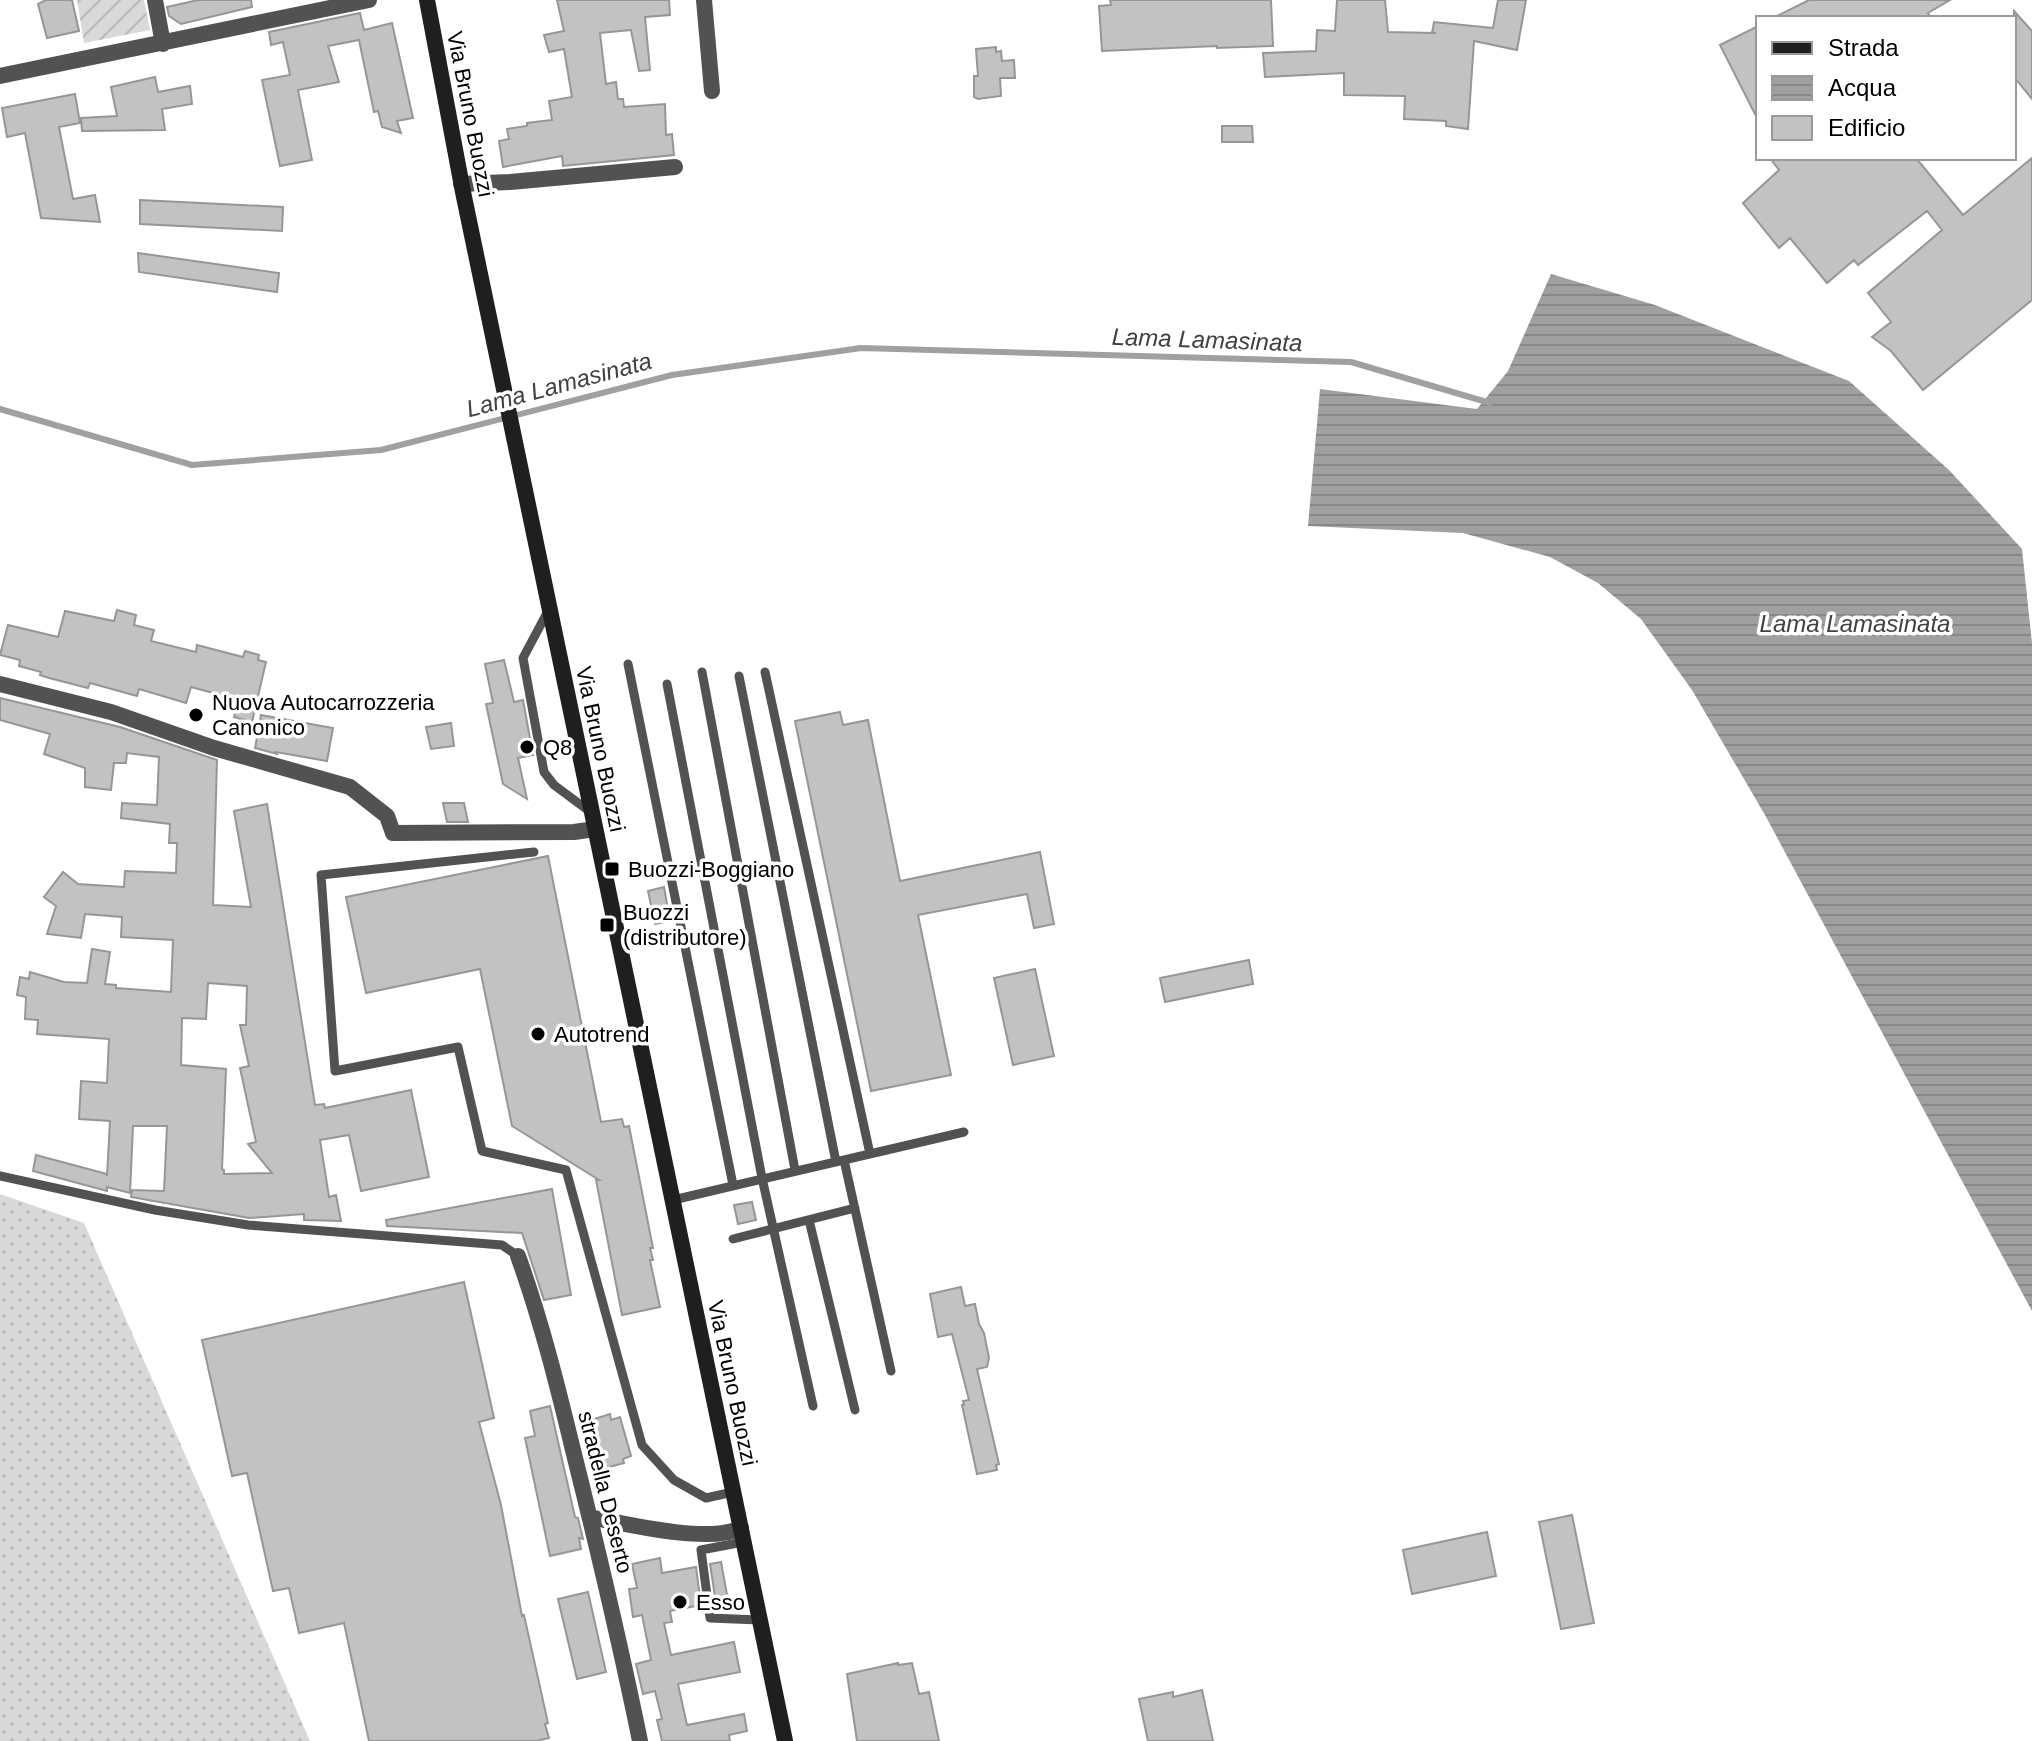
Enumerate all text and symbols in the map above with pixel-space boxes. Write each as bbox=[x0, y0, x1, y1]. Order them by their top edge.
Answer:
legend bbox=[1756, 16, 2016, 160]
street label: Via Bruno Buozzi bbox=[442, 29, 499, 199]
text: Strada bbox=[1828, 34, 1899, 61]
text: Acqua bbox=[1828, 74, 1897, 101]
text: Edificio bbox=[1828, 114, 1905, 141]
water label: Lama Lamasinata bbox=[1111, 323, 1303, 356]
water label: Lama Lamasinata bbox=[463, 347, 655, 422]
water label: Lama Lamasinata bbox=[1760, 610, 1950, 637]
street label: Via Bruno Buozzi bbox=[571, 664, 630, 834]
place label: Nuova Autocarrozzeria Canonico bbox=[212, 690, 435, 740]
marker: Nuova Autocarrozzeria Canonico bbox=[187, 706, 205, 724]
place label: Q8 bbox=[543, 735, 572, 760]
marker: Q8 bbox=[518, 738, 536, 756]
place label: Buozzi-Boggiano bbox=[628, 857, 794, 882]
marker: Buozzi-Boggiano bbox=[603, 860, 621, 878]
place label: Buozzi (distributore) bbox=[623, 900, 746, 950]
marker: Buozzi (distributore) bbox=[598, 916, 616, 934]
place label: Autotrend bbox=[554, 1022, 649, 1047]
marker: Autotrend bbox=[529, 1025, 547, 1043]
street label: Via Bruno Buozzi bbox=[703, 1298, 762, 1468]
street label: stradella Deserto bbox=[573, 1408, 638, 1576]
place label: Esso bbox=[696, 1590, 745, 1615]
marker: Esso bbox=[671, 1593, 689, 1611]

